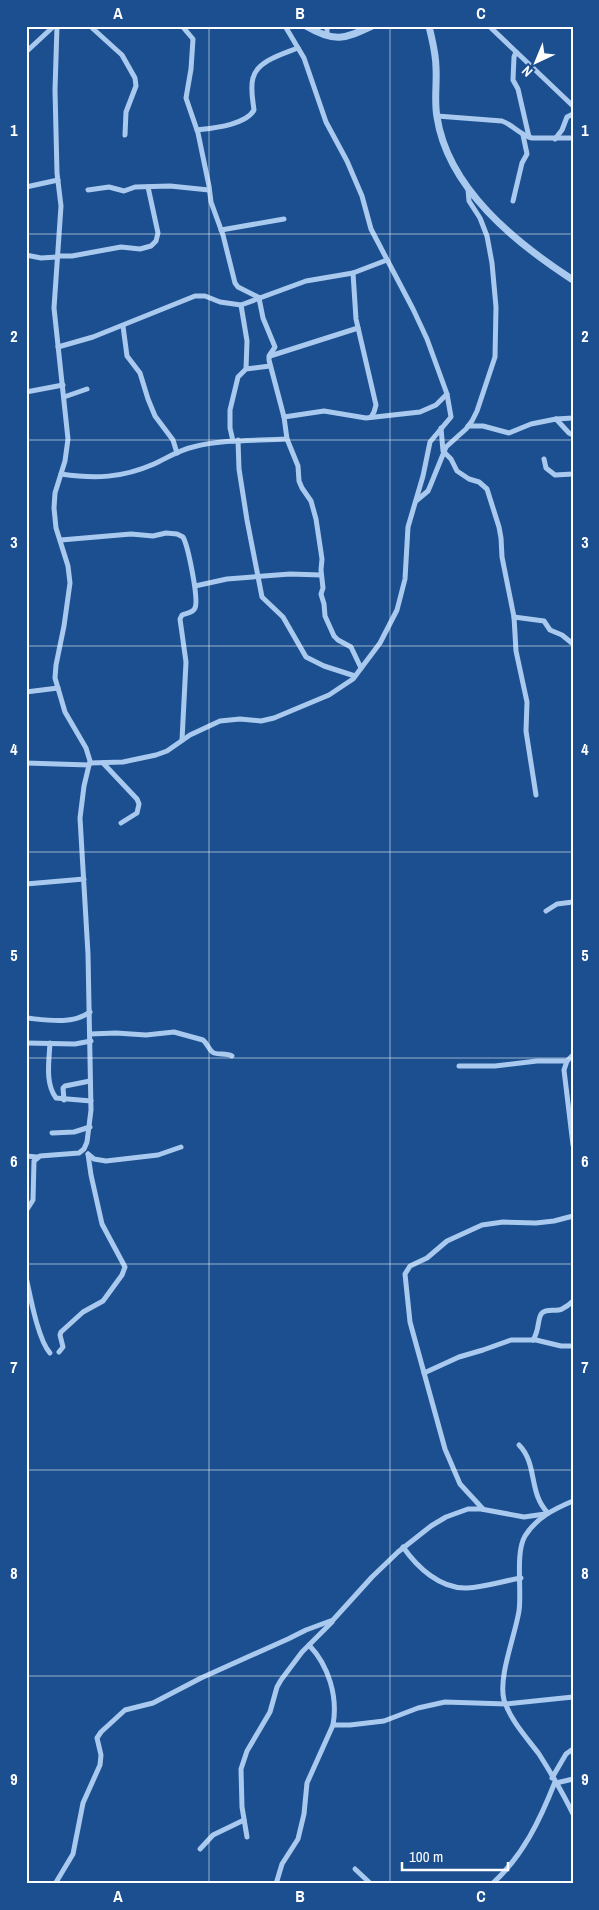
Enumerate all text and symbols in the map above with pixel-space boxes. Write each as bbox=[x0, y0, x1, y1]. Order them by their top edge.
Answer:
text: A bbox=[113, 2, 123, 24]
text: B bbox=[295, 2, 305, 24]
text: C bbox=[476, 2, 486, 24]
north arrow bbox=[512, 38, 562, 88]
text: N bbox=[518, 62, 536, 81]
text: 1 bbox=[10, 119, 18, 141]
text: 1 bbox=[581, 119, 589, 141]
text: 2 bbox=[10, 325, 18, 347]
text: 2 bbox=[581, 325, 589, 347]
text: 3 bbox=[10, 531, 18, 553]
text: 3 bbox=[581, 531, 589, 553]
text: 4 bbox=[10, 738, 18, 760]
text: 4 bbox=[581, 738, 589, 760]
text: 5 bbox=[10, 944, 18, 966]
text: 5 bbox=[581, 944, 589, 966]
text: 6 bbox=[10, 1150, 18, 1172]
text: 6 bbox=[581, 1150, 589, 1172]
text: 7 bbox=[10, 1356, 18, 1378]
text: 7 bbox=[581, 1356, 589, 1378]
text: 8 bbox=[10, 1562, 18, 1584]
text: 8 bbox=[581, 1562, 589, 1584]
text: 9 bbox=[10, 1768, 18, 1790]
text: 9 bbox=[581, 1768, 589, 1790]
scale bar bbox=[402, 1840, 508, 1872]
text: 100 m bbox=[409, 1846, 443, 1867]
text: A bbox=[113, 1885, 123, 1907]
text: B bbox=[295, 1885, 305, 1907]
text: C bbox=[476, 1885, 486, 1907]

